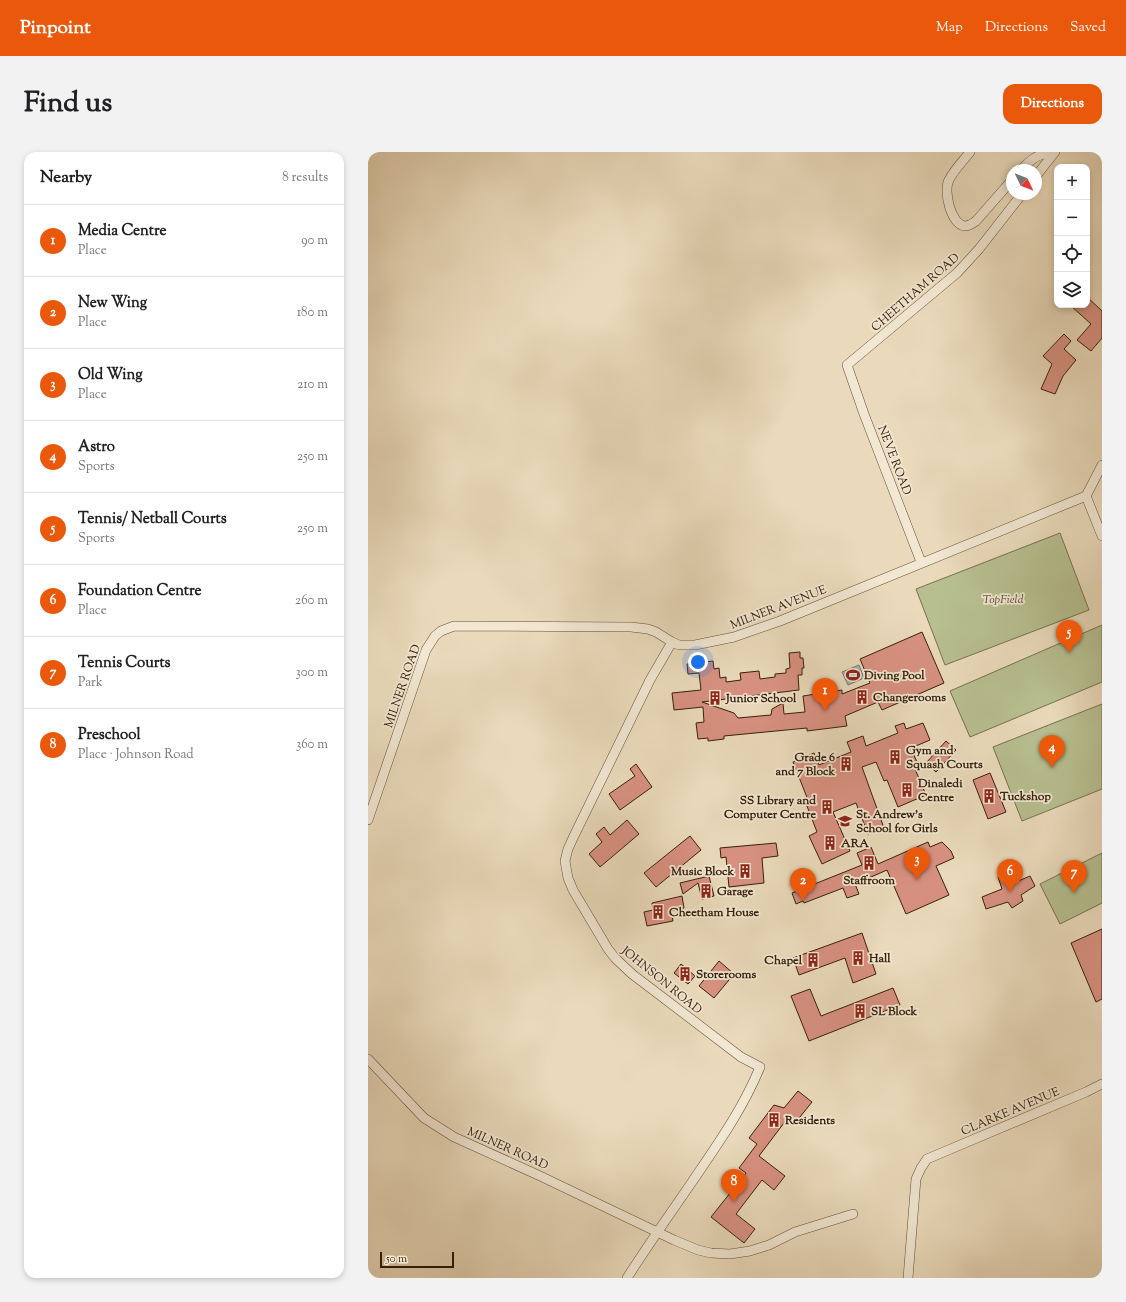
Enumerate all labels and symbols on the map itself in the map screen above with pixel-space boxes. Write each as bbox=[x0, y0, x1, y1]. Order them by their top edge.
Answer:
north arrow bbox=[1006, 164, 1042, 200]
street label: CHEETHAM ROAD bbox=[867, 249, 964, 336]
street label: NEVE ROAD bbox=[872, 423, 916, 498]
street label: MILNER AVENUE bbox=[728, 581, 830, 635]
park label: TopField bbox=[982, 591, 1024, 609]
pin: 5 bbox=[1056, 620, 1082, 653]
street label: MILNER ROAD bbox=[380, 642, 426, 731]
your location bbox=[688, 652, 708, 672]
sports icon: Diving Pool bbox=[845, 667, 861, 683]
place label: Diving Pool bbox=[863, 667, 925, 685]
pin: 1 bbox=[812, 678, 838, 711]
building icon: Changerooms bbox=[854, 689, 870, 705]
place label: Changerooms bbox=[873, 689, 946, 707]
building icon: Junior School bbox=[707, 690, 723, 706]
place label: Junior School bbox=[725, 690, 797, 708]
pin: 4 bbox=[1039, 735, 1065, 768]
place label: Gym and Squash Courts bbox=[906, 742, 983, 774]
place label: Grade 6 and 7 Block bbox=[775, 749, 835, 781]
building icon: Gym and Squash Courts bbox=[887, 749, 903, 765]
building icon: Grade 6 and 7 Block bbox=[838, 756, 854, 772]
place label: Dinaledi Centre bbox=[917, 775, 963, 807]
building icon: Dinaledi Centre bbox=[899, 782, 915, 798]
building icon: Tuckshop bbox=[981, 788, 997, 804]
place label: Tuckshop bbox=[999, 788, 1051, 806]
place label: SS Library and Computer Centre bbox=[724, 792, 816, 824]
building icon: SS Library and Computer Centre bbox=[819, 799, 835, 815]
place label: St. Andrew's School for Girls bbox=[856, 806, 938, 838]
school or university icon: St. Andrew's School for Girls bbox=[837, 813, 853, 829]
building icon: ARA bbox=[822, 835, 838, 851]
place label: ARA bbox=[840, 835, 869, 853]
pin: 3 bbox=[904, 847, 930, 880]
building icon: Staffroom bbox=[861, 855, 877, 871]
pin: 6 bbox=[997, 859, 1023, 892]
pin: 7 bbox=[1061, 860, 1087, 893]
place label: Music Block bbox=[670, 863, 734, 881]
building icon: Music Block bbox=[737, 863, 753, 879]
pin: 2 bbox=[790, 868, 816, 901]
place label: Staffroom bbox=[843, 872, 895, 890]
building icon: Garage bbox=[698, 883, 714, 899]
place label: Garage bbox=[717, 883, 754, 901]
building icon: Cheetham House bbox=[650, 904, 666, 920]
place label: Cheetham House bbox=[669, 904, 760, 922]
street label: JOHNSON ROAD bbox=[616, 942, 706, 1019]
building icon: Hall bbox=[850, 950, 866, 966]
place label: Hall bbox=[868, 950, 891, 968]
place label: Chapel bbox=[764, 952, 803, 970]
building icon: Chapel bbox=[805, 952, 821, 968]
building icon: Storerooms bbox=[677, 966, 693, 982]
place label: Storerooms bbox=[696, 966, 756, 984]
building icon: SL Block bbox=[852, 1003, 868, 1019]
place label: SL Block bbox=[871, 1003, 918, 1021]
street label: CLARKE AVENUE bbox=[958, 1083, 1063, 1141]
building icon: Residents bbox=[766, 1112, 782, 1128]
place label: Residents bbox=[784, 1112, 835, 1130]
street label: MILNER ROAD bbox=[464, 1123, 551, 1175]
pin: 8 bbox=[721, 1169, 747, 1202]
scale bar bbox=[380, 1250, 454, 1269]

